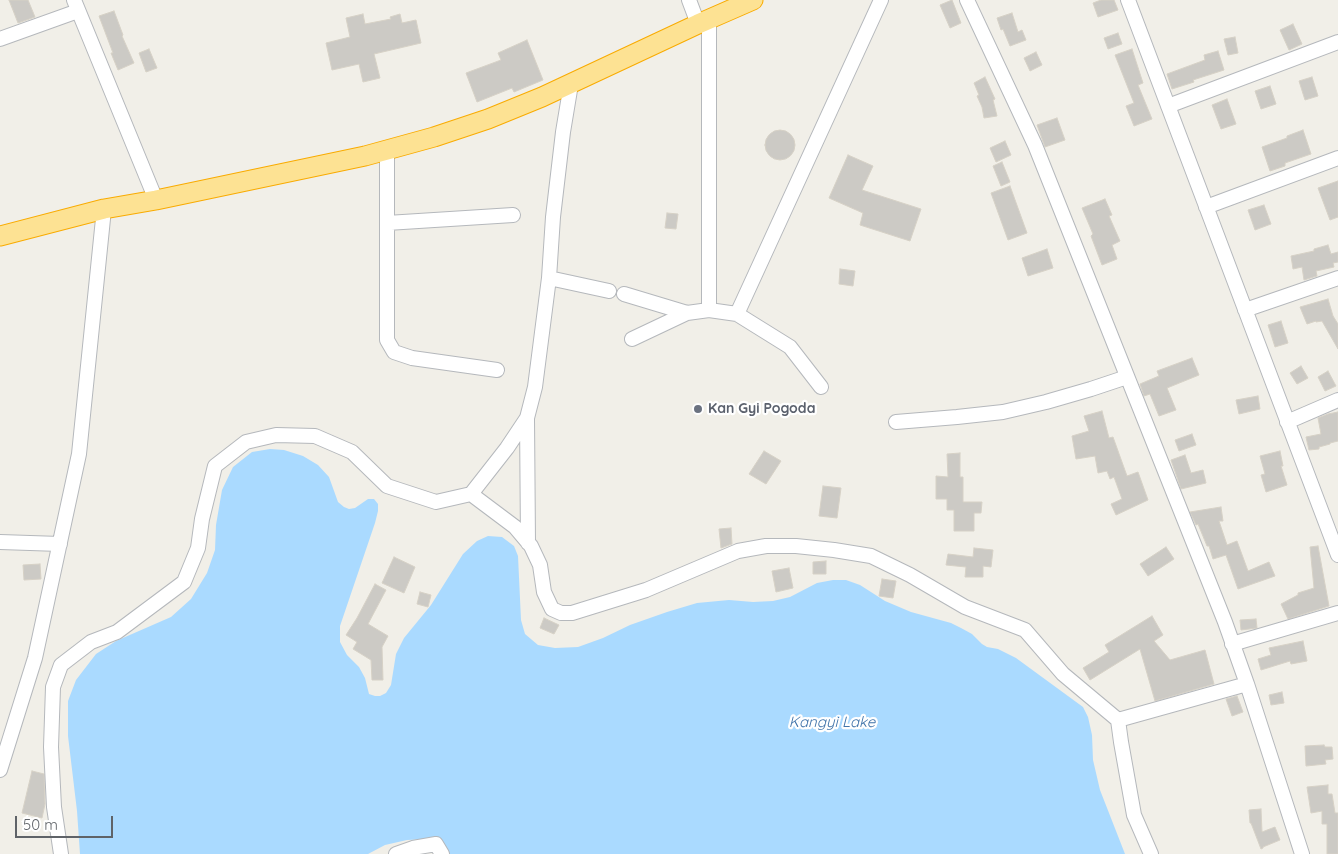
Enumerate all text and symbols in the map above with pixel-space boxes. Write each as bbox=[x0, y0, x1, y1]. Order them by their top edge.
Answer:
place label: Kan Gyi Pogoda bbox=[708, 401, 815, 417]
marker: Kan Gyi Pogoda bbox=[692, 403, 704, 415]
water label: Kangyi Lake bbox=[789, 713, 875, 731]
scale bar bbox=[18, 806, 115, 838]
text: 50 m bbox=[23, 815, 58, 834]

